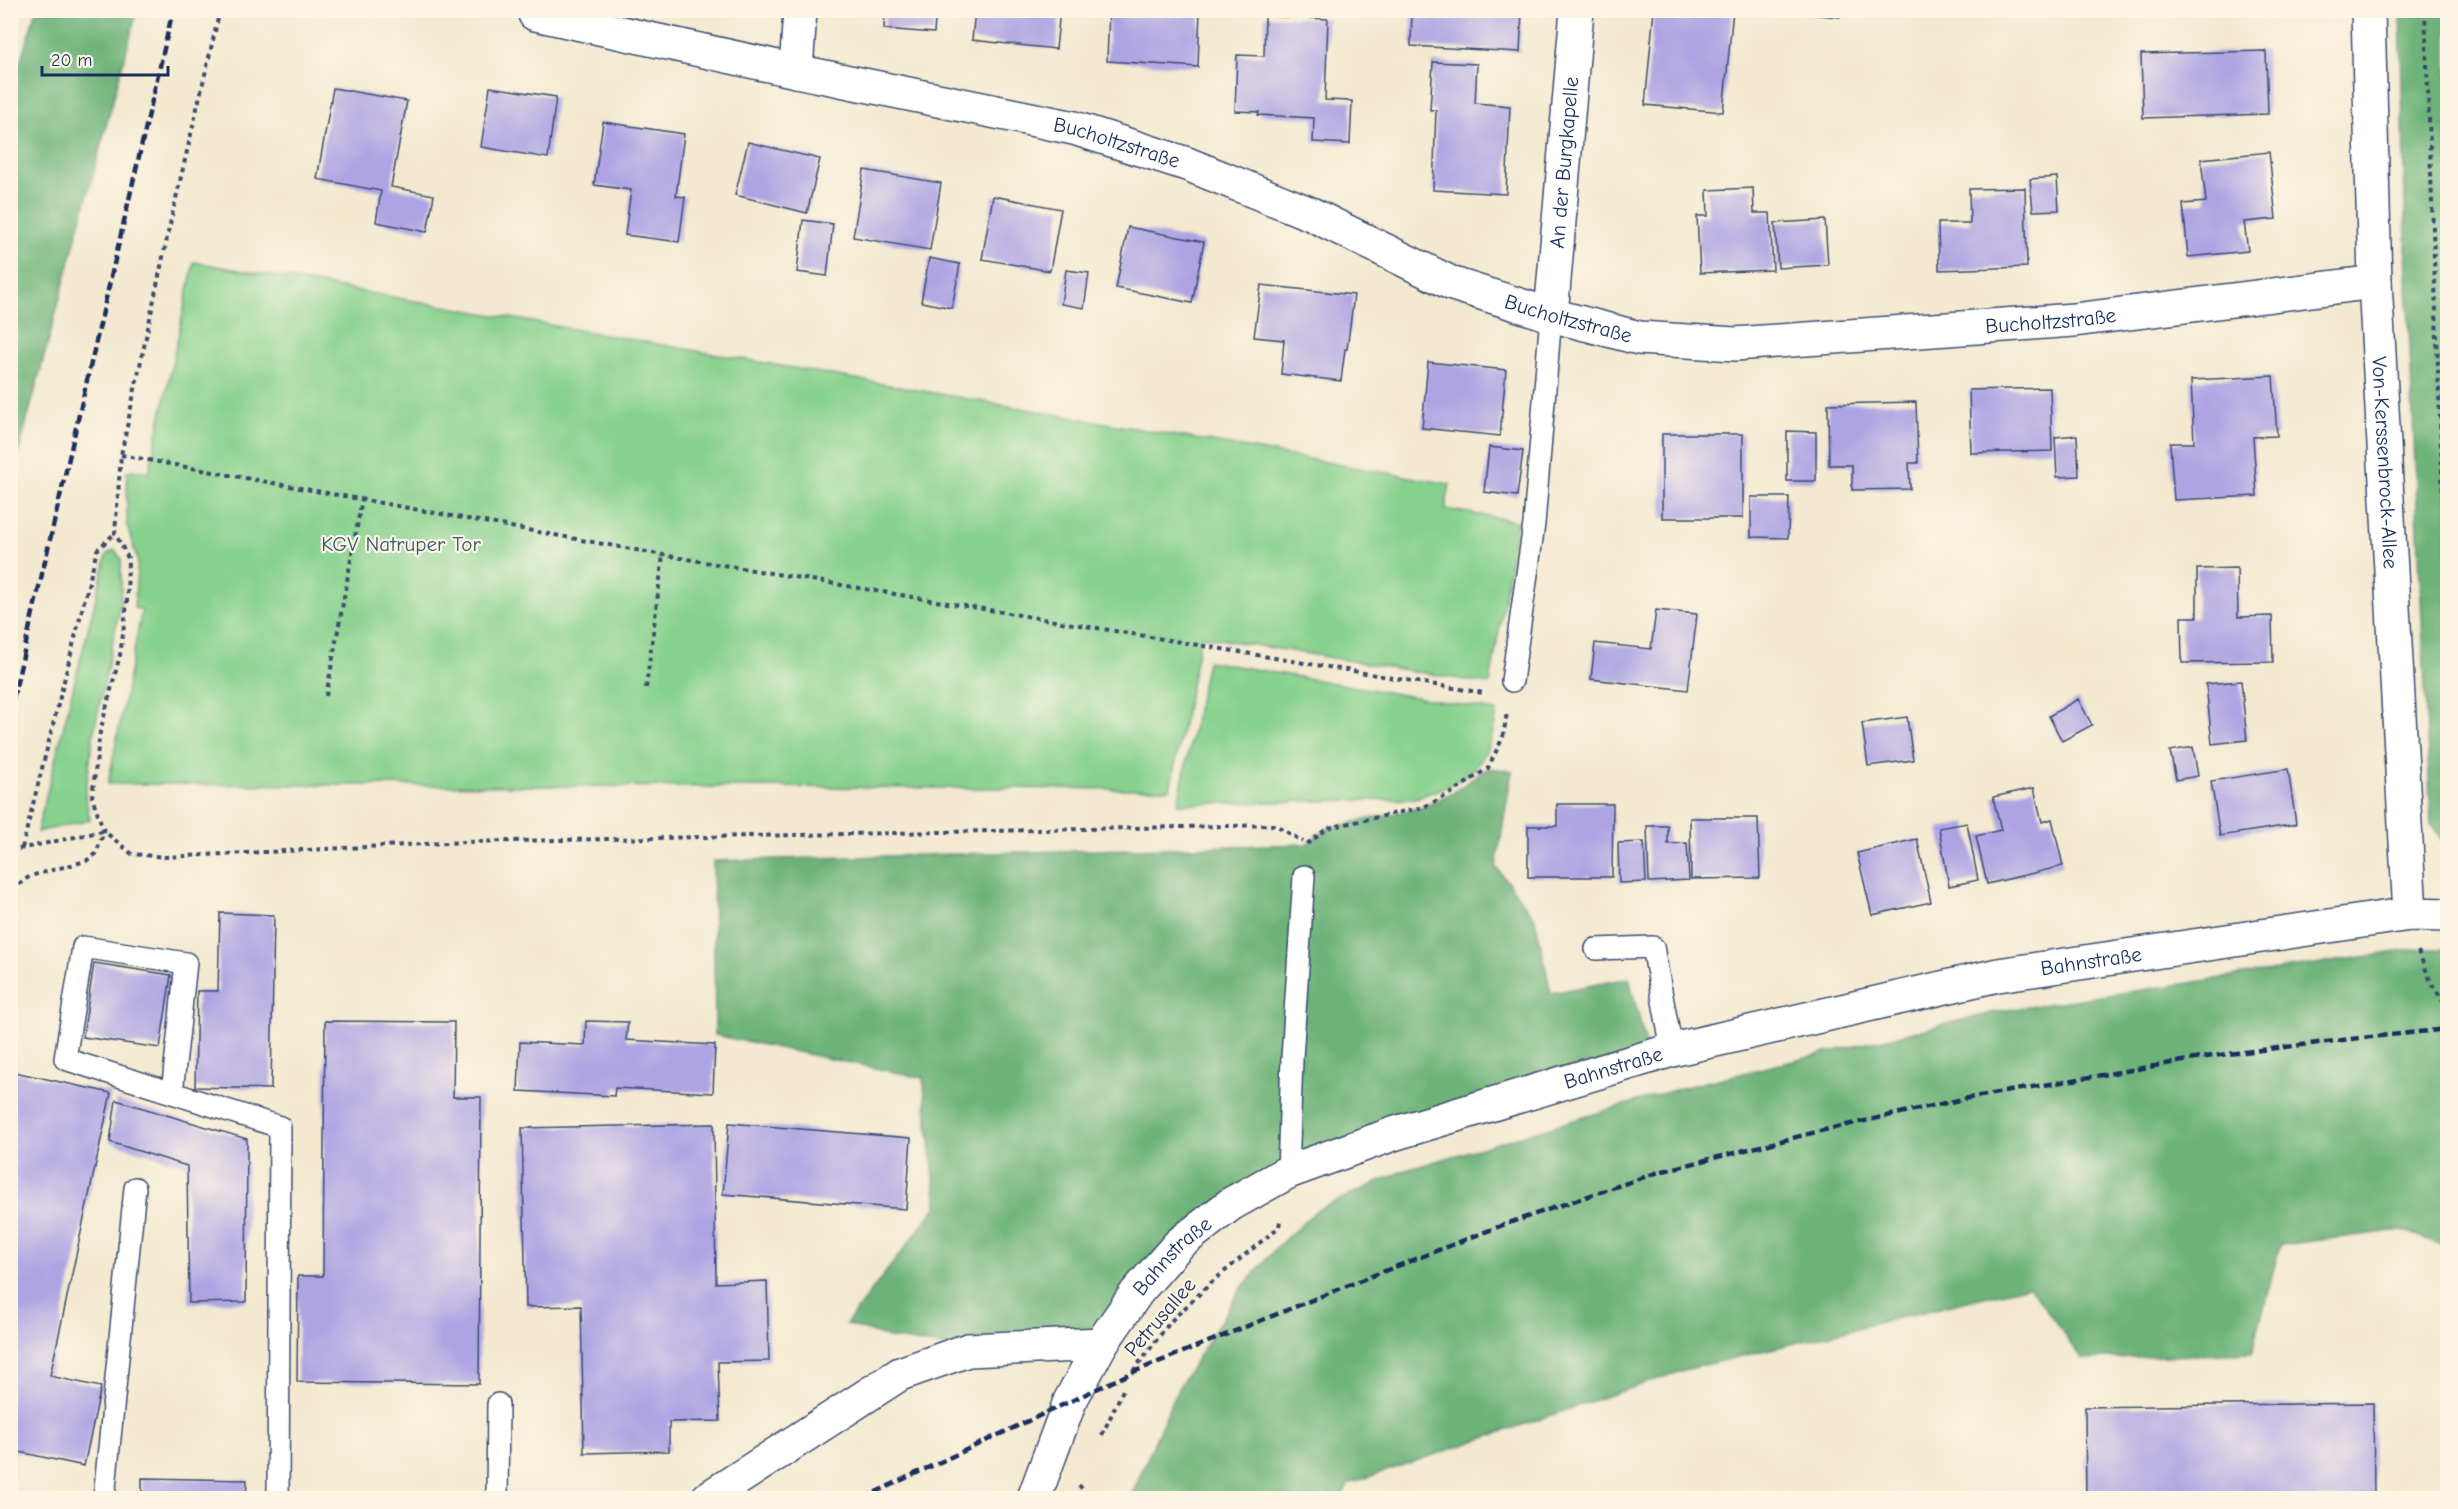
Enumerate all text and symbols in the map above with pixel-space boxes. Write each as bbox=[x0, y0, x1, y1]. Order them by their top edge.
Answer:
scale bar bbox=[42, 39, 168, 77]
text: 20 m bbox=[51, 50, 92, 71]
street label: An der Burgkapelle bbox=[1545, 76, 1583, 250]
street label: Bucholtzstraße bbox=[1051, 112, 1183, 173]
street label: Bucholtzstraße bbox=[1502, 289, 1635, 348]
street label: Bucholtzstraße bbox=[1984, 303, 2117, 338]
street label: Von-Kerssenbrock-Allee bbox=[2367, 356, 2403, 570]
park label: KGV Natruper Tor bbox=[321, 532, 481, 556]
street label: Bahnstraße bbox=[2039, 942, 2143, 981]
street label: Bahnstraße bbox=[1561, 1042, 1665, 1094]
street label: Bahnstraße bbox=[1128, 1212, 1216, 1300]
street label: Petrusallee bbox=[1119, 1273, 1201, 1361]

